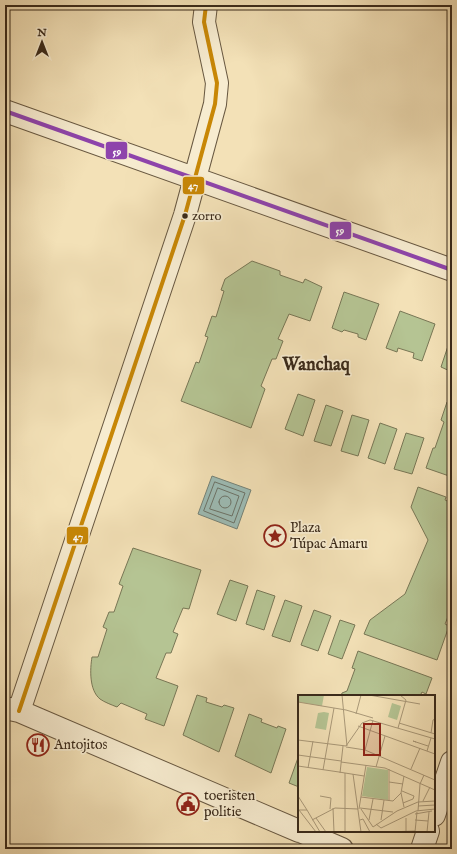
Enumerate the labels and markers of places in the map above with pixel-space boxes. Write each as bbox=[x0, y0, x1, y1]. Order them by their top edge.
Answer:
place label: zorro bbox=[192, 208, 222, 225]
marker: zorro bbox=[180, 211, 190, 221]
place label: Plaza Túpac Amaru bbox=[290, 519, 368, 553]
place icon: Plaza Túpac Amaru bbox=[262, 523, 288, 549]
restaurant icon: Antojitos bbox=[25, 732, 51, 758]
place label: Antojitos bbox=[53, 736, 107, 754]
place label: toeristen politie bbox=[204, 787, 256, 821]
public building icon: toeristen politie bbox=[175, 791, 201, 817]

